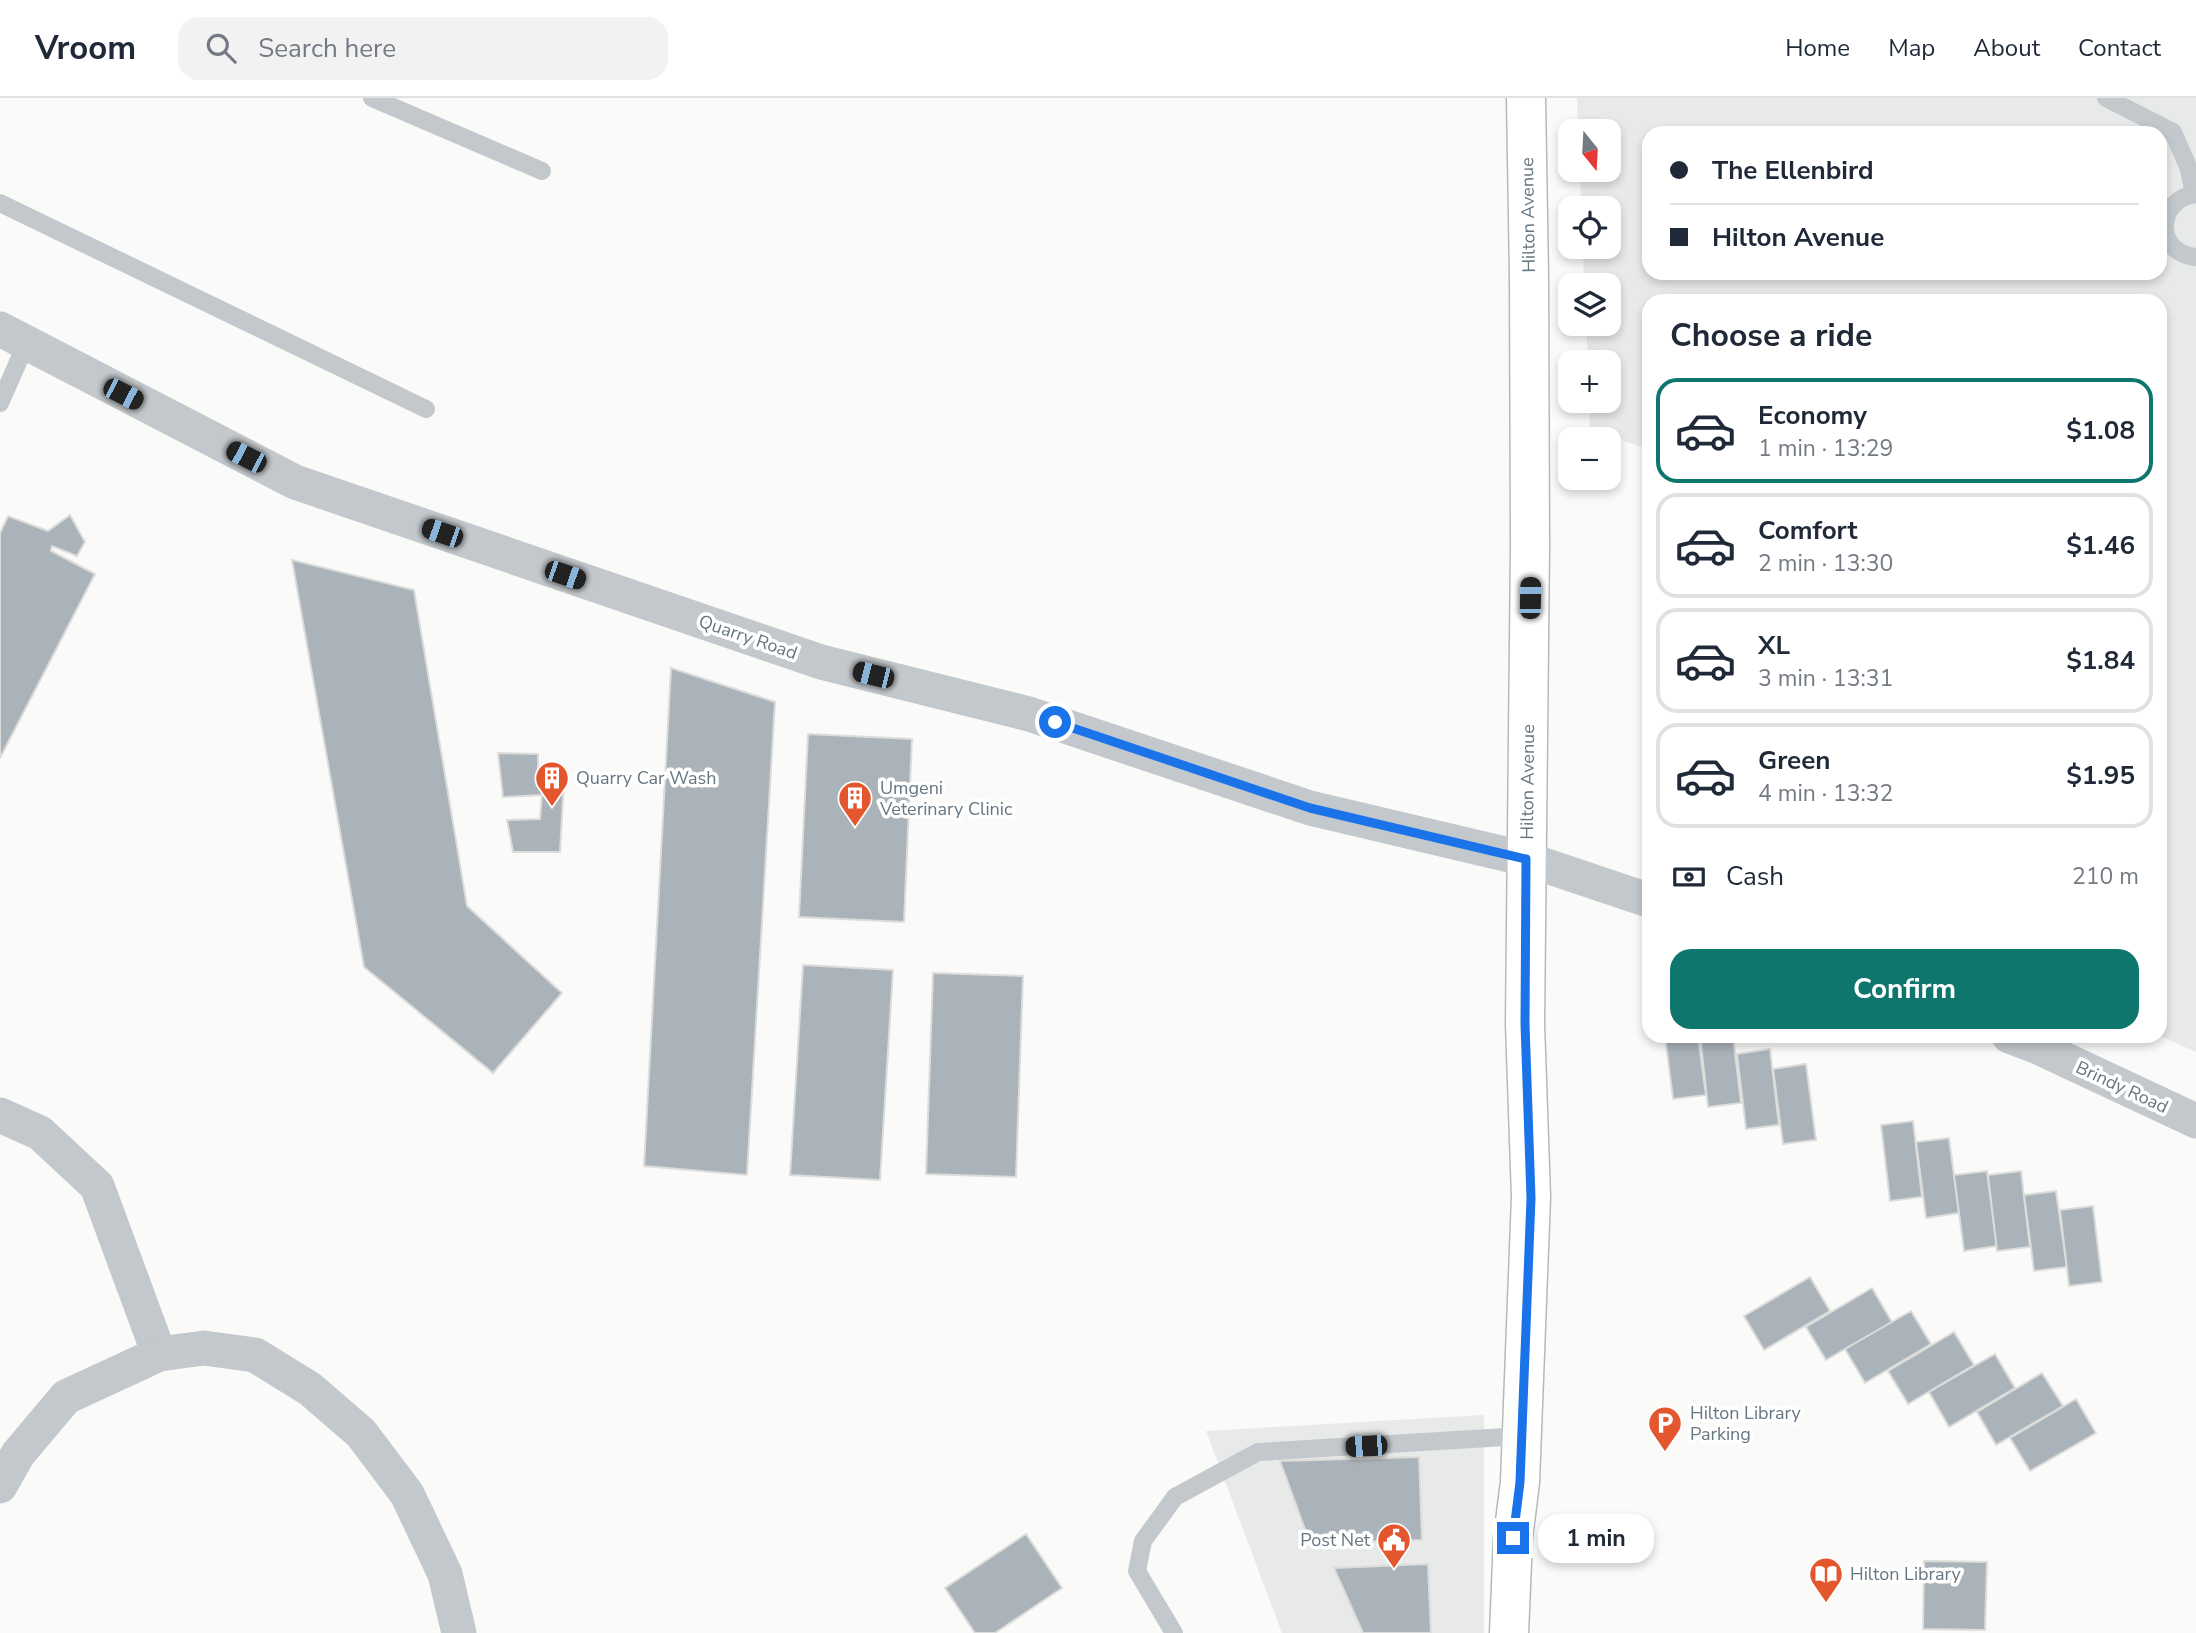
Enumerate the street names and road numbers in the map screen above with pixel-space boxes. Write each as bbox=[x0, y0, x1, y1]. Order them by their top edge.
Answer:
street label: Hilton Avenue bbox=[1515, 157, 1541, 273]
street label: Quarry Road bbox=[696, 609, 800, 665]
street label: Hilton Avenue bbox=[1515, 724, 1540, 840]
street label: Brindy Road bbox=[2072, 1055, 2172, 1119]

